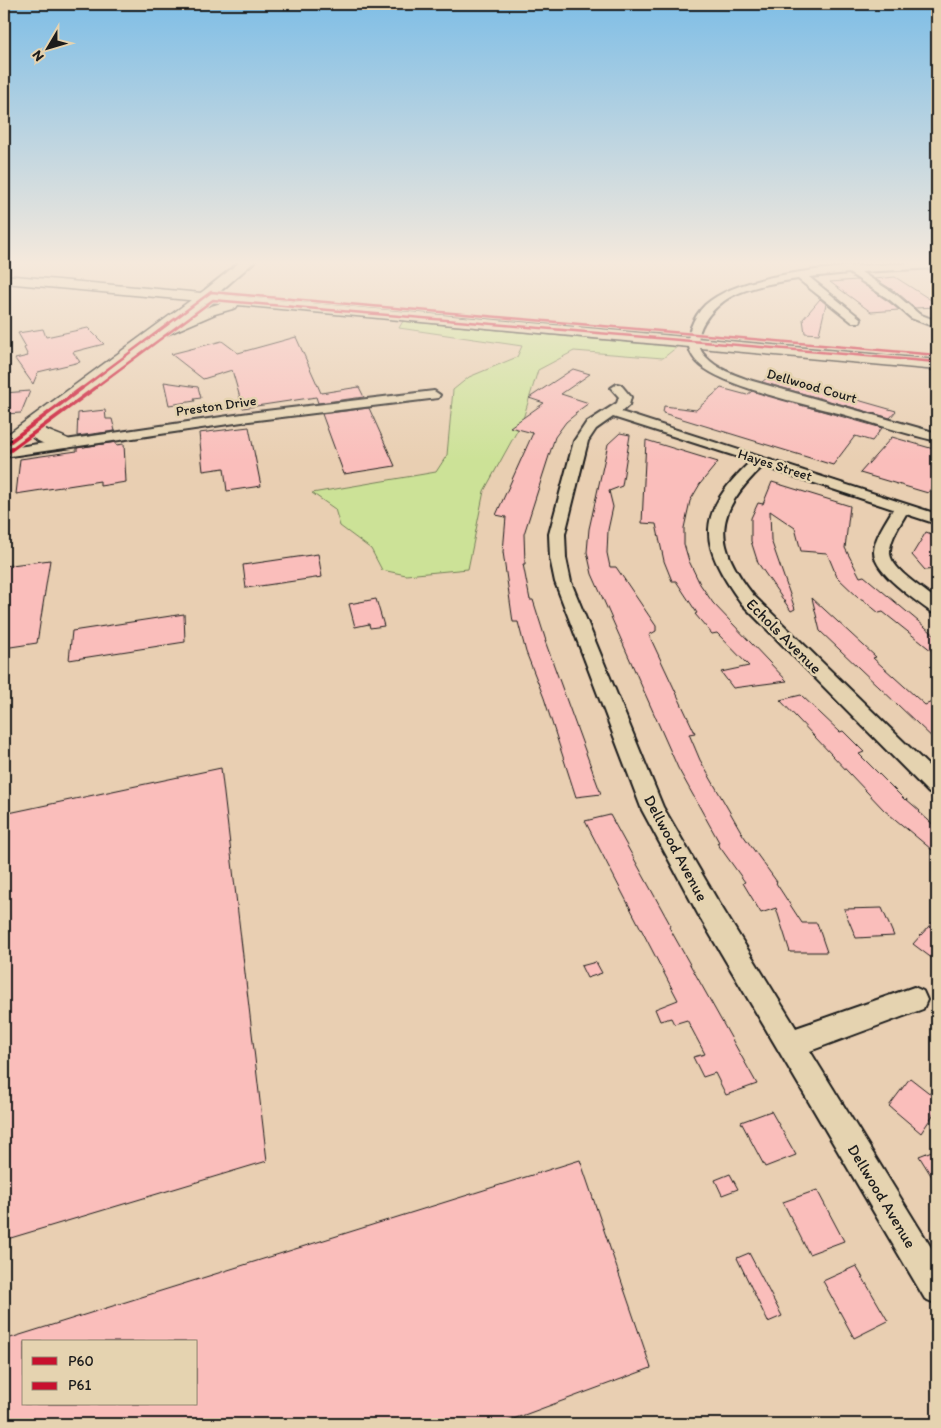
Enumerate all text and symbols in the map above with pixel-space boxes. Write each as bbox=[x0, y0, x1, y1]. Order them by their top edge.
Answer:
north arrow bbox=[22, 22, 72, 72]
text: N bbox=[29, 47, 48, 65]
street label: Dellwood Court bbox=[765, 365, 859, 407]
street label: Preston Drive bbox=[175, 392, 258, 420]
street label: Hayes Street bbox=[736, 445, 814, 485]
street label: Echols Avenue bbox=[742, 594, 826, 678]
street label: Dellwood Avenue bbox=[640, 792, 712, 905]
street label: Dellwood Avenue bbox=[844, 1141, 921, 1252]
legend bbox=[22, 1340, 198, 1406]
text: P60 bbox=[68, 1352, 94, 1370]
text: P61 bbox=[68, 1376, 92, 1394]

